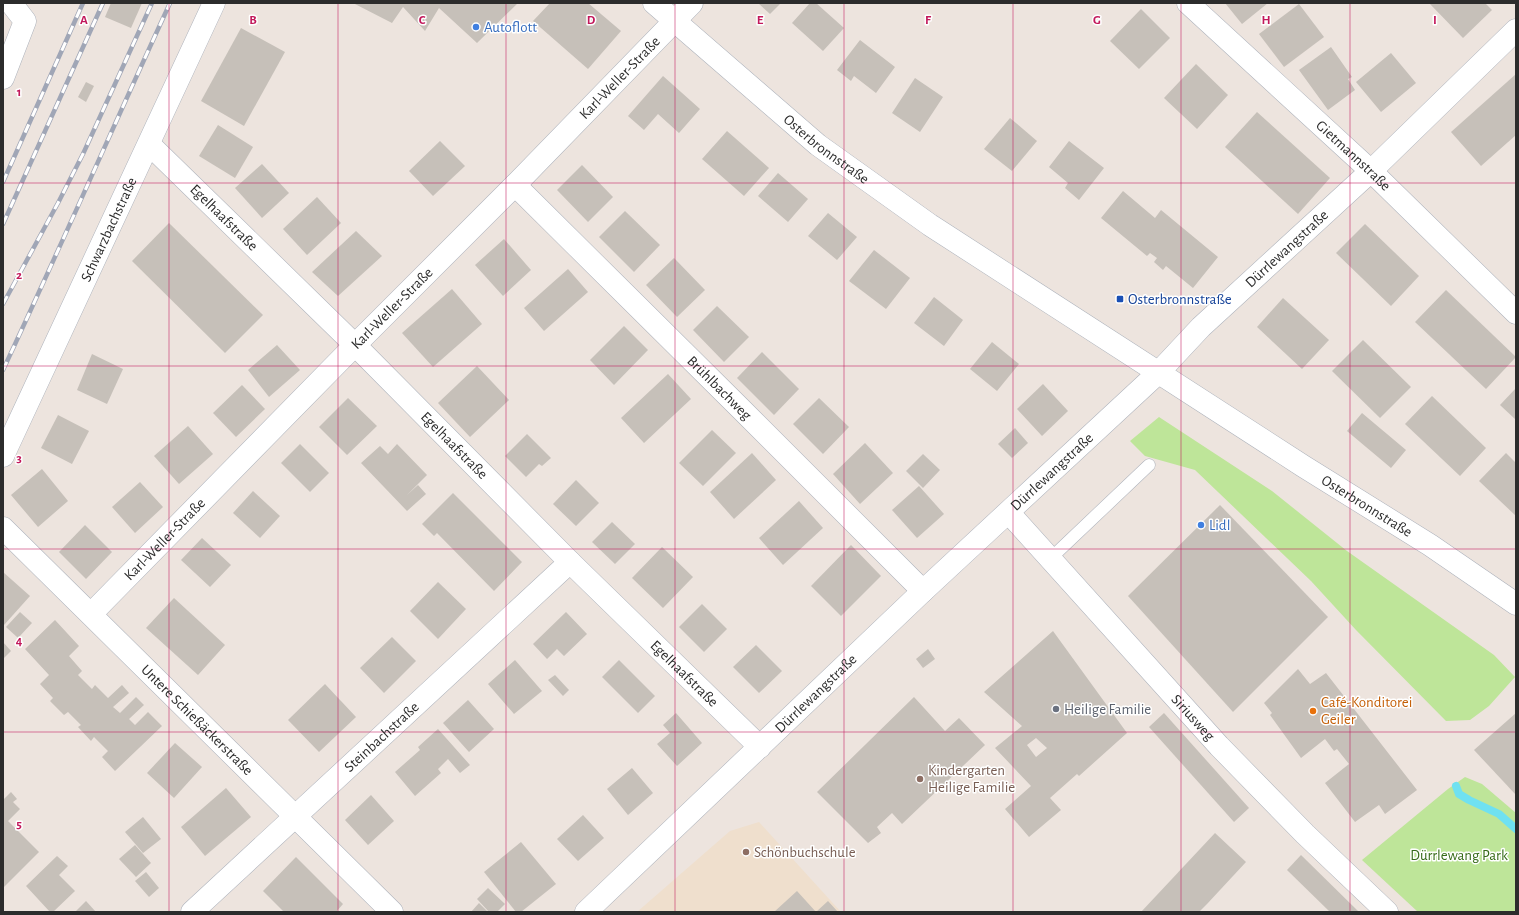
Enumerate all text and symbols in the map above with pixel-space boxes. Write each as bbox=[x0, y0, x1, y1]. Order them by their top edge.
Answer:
text: A bbox=[80, 14, 88, 27]
text: B bbox=[249, 14, 257, 27]
text: C bbox=[419, 14, 426, 27]
text: D bbox=[587, 14, 596, 27]
text: E bbox=[757, 14, 764, 27]
text: F bbox=[925, 14, 932, 27]
text: G bbox=[1093, 14, 1101, 27]
text: H bbox=[1261, 14, 1271, 27]
text: I bbox=[1433, 14, 1437, 27]
place label: Autoflott bbox=[484, 20, 537, 35]
marker: Autoflott bbox=[471, 22, 481, 32]
street label: Karl-Weller-Straße bbox=[577, 34, 663, 122]
text: 1 bbox=[17, 86, 21, 99]
street label: Osterbronnstraße bbox=[780, 112, 872, 187]
street label: Gietmannstraße bbox=[1313, 118, 1393, 194]
street label: Schwarzbachstraße bbox=[78, 175, 140, 284]
street label: Egelhaafstraße bbox=[187, 182, 261, 254]
street label: Dürrlewangstraße bbox=[1243, 207, 1331, 290]
street label: Karl-Weller-Straße bbox=[348, 265, 436, 352]
text: 2 bbox=[16, 269, 22, 282]
place label: Osterbronnstraße bbox=[1128, 292, 1232, 307]
marker: Osterbronnstraße bbox=[1115, 294, 1125, 304]
street label: Brühlbachweg bbox=[684, 353, 755, 423]
street label: Egelhaafstraße bbox=[418, 409, 490, 482]
street label: Dürrlewangstraße bbox=[1008, 430, 1096, 514]
text: 3 bbox=[16, 452, 22, 465]
street label: Osterbronnstraße bbox=[1319, 472, 1415, 540]
street label: Karl-Weller-Straße bbox=[122, 495, 208, 583]
place label: Lidl bbox=[1209, 518, 1230, 533]
marker: Lidl bbox=[1196, 520, 1206, 530]
text: 4 bbox=[16, 635, 23, 648]
street label: Egelhaafstraße bbox=[647, 638, 721, 710]
street label: Dürrlewangstraße bbox=[772, 651, 860, 736]
street label: Untere Schießäckerstraße bbox=[138, 662, 256, 778]
street label: Siriusweg bbox=[1168, 692, 1218, 744]
place label: Café-Konditorei Geiler bbox=[1321, 695, 1412, 727]
street label: Steinbachstraße bbox=[342, 699, 422, 775]
place label: Heilige Familie bbox=[1064, 702, 1151, 717]
marker: Heilige Familie bbox=[1051, 704, 1061, 714]
marker: Café-Konditorei Geiler bbox=[1308, 706, 1318, 716]
place label: Kindergarten Heilige Familie bbox=[928, 763, 1015, 795]
marker: Kindergarten Heilige Familie bbox=[915, 774, 925, 784]
text: 5 bbox=[16, 818, 22, 831]
place label: Schönbuchschule bbox=[754, 845, 856, 860]
marker: Schönbuchschule bbox=[741, 847, 751, 857]
park label: Dürrlewang Park bbox=[1410, 848, 1508, 863]

